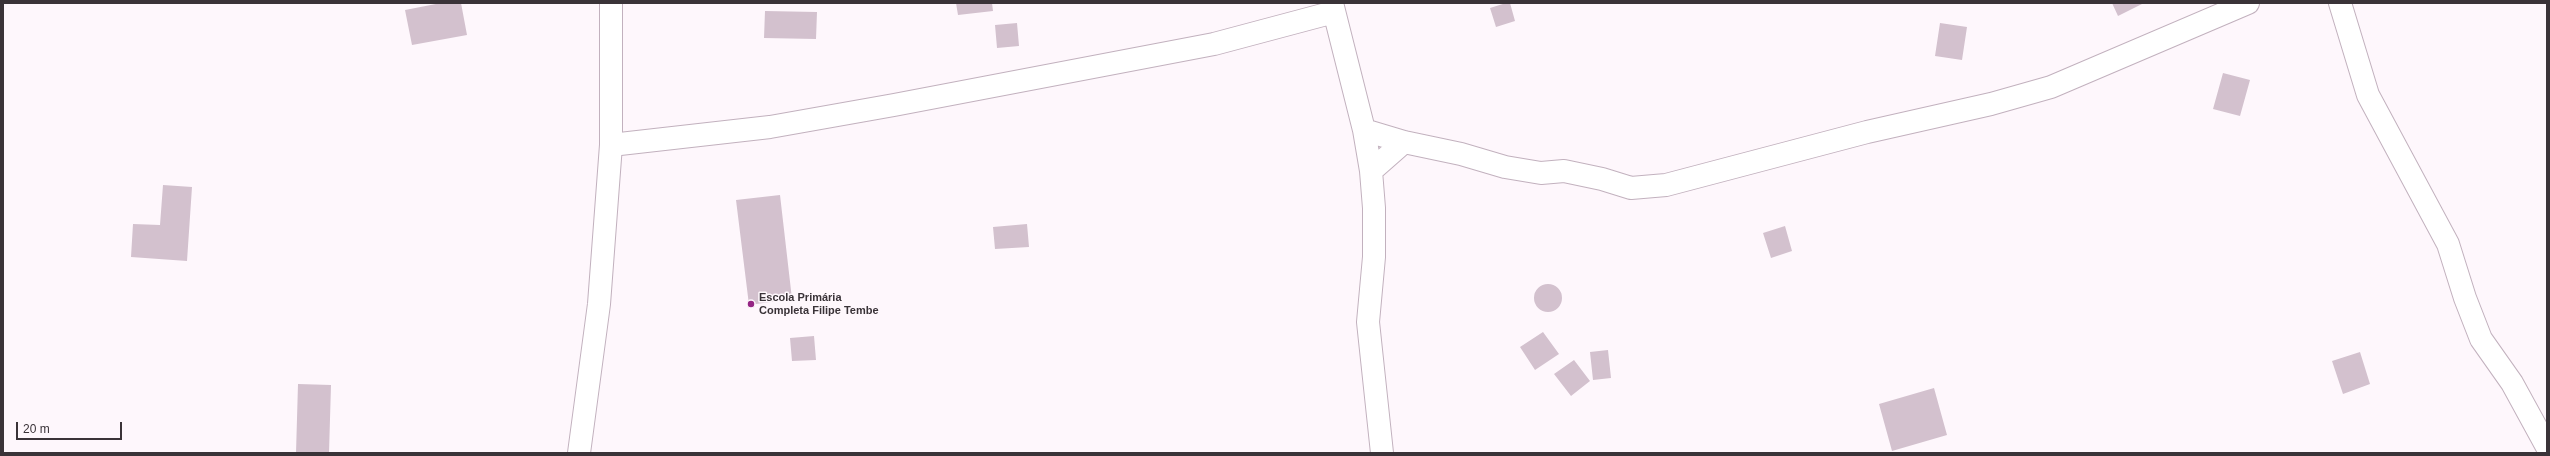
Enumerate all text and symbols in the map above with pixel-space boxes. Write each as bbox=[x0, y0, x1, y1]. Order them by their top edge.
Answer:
place label: Escola Primária Completa Filipe Tembe bbox=[759, 291, 879, 317]
marker: Escola Primária Completa Filipe Tembe bbox=[746, 299, 756, 309]
scale bar bbox=[18, 414, 124, 440]
text: 20 m bbox=[23, 422, 50, 436]

